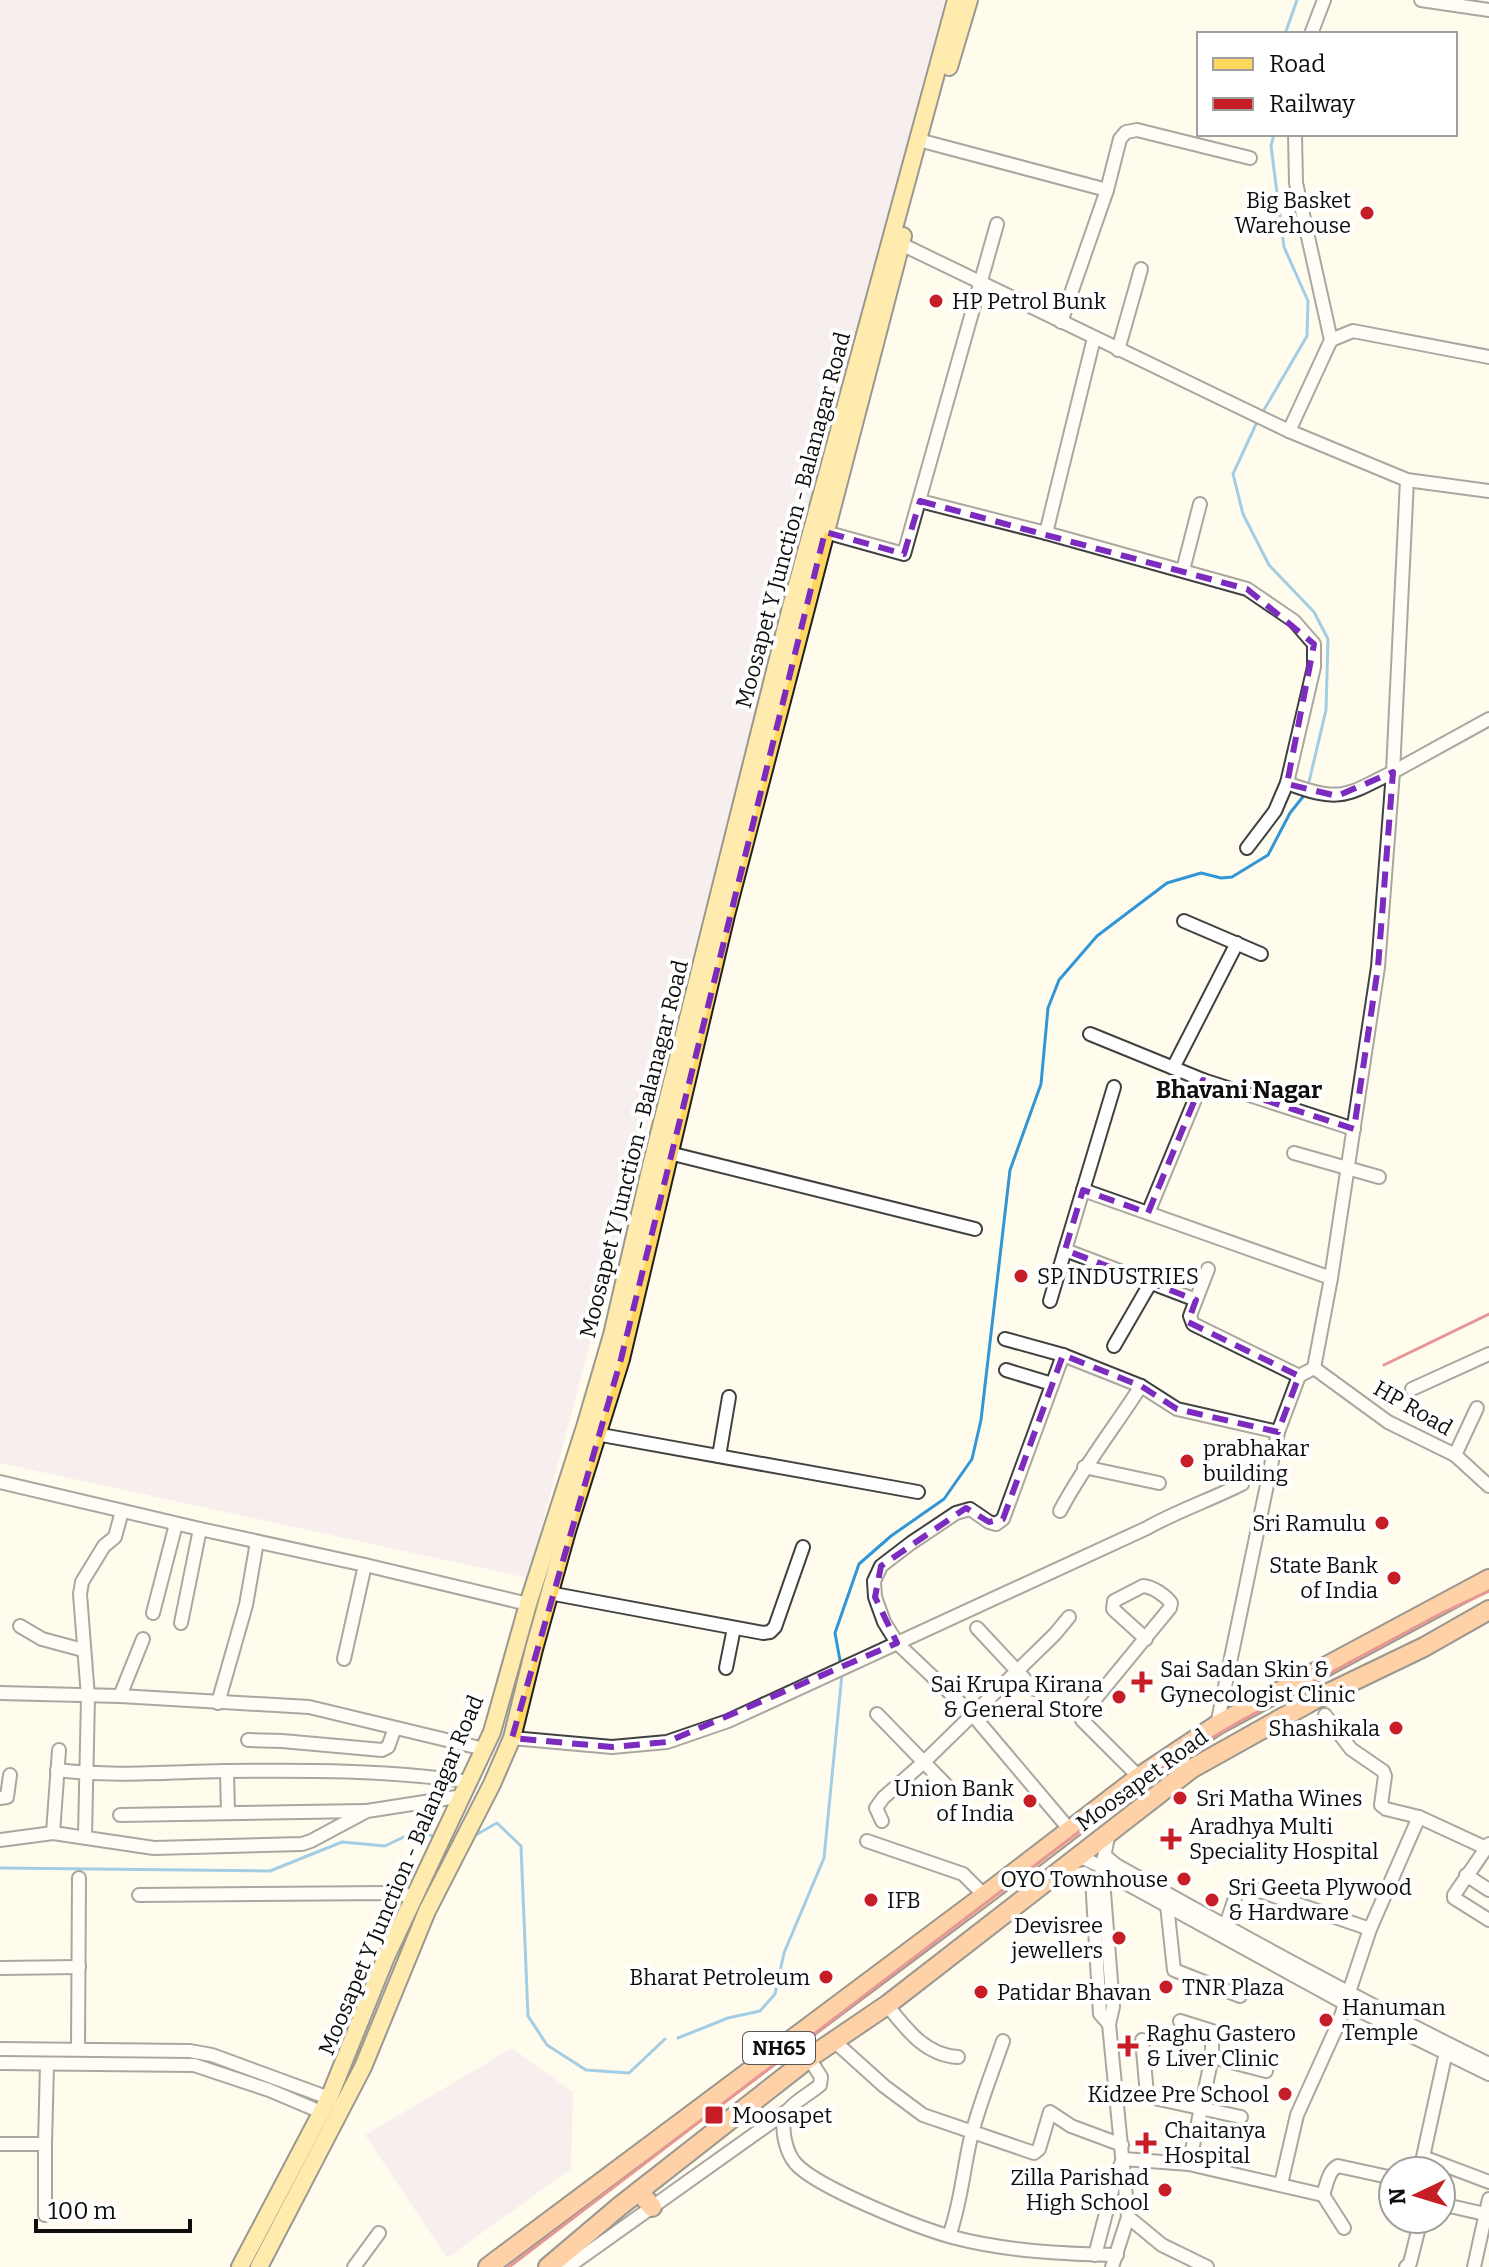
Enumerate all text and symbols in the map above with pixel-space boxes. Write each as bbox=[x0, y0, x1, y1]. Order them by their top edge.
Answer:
legend bbox=[1197, 32, 1457, 136]
text: Road bbox=[1269, 50, 1325, 78]
text: Railway bbox=[1269, 90, 1355, 118]
place label: Big Basket Warehouse bbox=[1235, 187, 1351, 239]
marker: Big Basket Warehouse bbox=[1358, 204, 1376, 222]
place label: HP Petrol Bunk bbox=[952, 288, 1107, 315]
marker: HP Petrol Bunk bbox=[927, 292, 945, 310]
street label: Moosapet Y Junction - Balanagar Road bbox=[730, 329, 856, 711]
street label: Moosapet Y Junction - Balanagar Road bbox=[574, 957, 694, 1341]
district label: Bhavani Nagar bbox=[1156, 1076, 1322, 1104]
place label: SP INDUSTRIES bbox=[1037, 1263, 1199, 1290]
marker: SP INDUSTRIES bbox=[1012, 1267, 1030, 1285]
street label: HP Road bbox=[1369, 1375, 1457, 1441]
place label: prabhakar building bbox=[1203, 1435, 1310, 1487]
marker: prabhakar building bbox=[1178, 1452, 1196, 1470]
place label: Sri Ramulu bbox=[1252, 1510, 1366, 1537]
marker: Sri Ramulu bbox=[1373, 1514, 1391, 1532]
place label: State Bank of India bbox=[1269, 1552, 1379, 1604]
marker: State Bank of India bbox=[1385, 1569, 1403, 1587]
place label: Sai Sadan Skin & Gynecologist Clinic bbox=[1160, 1656, 1356, 1708]
place label: Sai Krupa Kirana & General Store bbox=[930, 1671, 1103, 1723]
marker: Sai Sadan Skin & Gynecologist Clinic bbox=[1131, 1671, 1153, 1693]
marker: Sai Krupa Kirana & General Store bbox=[1110, 1688, 1128, 1706]
street label: Moosapet Y Junction - Balanagar Road bbox=[313, 1691, 489, 2059]
place label: Shashikala bbox=[1268, 1715, 1380, 1742]
marker: Shashikala bbox=[1387, 1719, 1405, 1737]
street label: Moosapet Road bbox=[1071, 1723, 1213, 1837]
place label: Union Bank of India bbox=[894, 1775, 1015, 1827]
place label: Sri Matha Wines bbox=[1196, 1785, 1363, 1812]
marker: Sri Matha Wines bbox=[1171, 1789, 1189, 1807]
marker: Union Bank of India bbox=[1021, 1792, 1039, 1810]
place label: Aradhya Multi Speciality Hospital bbox=[1189, 1813, 1379, 1865]
marker: Aradhya Multi Speciality Hospital bbox=[1160, 1828, 1182, 1850]
place label: OYO Townhouse bbox=[1000, 1866, 1168, 1893]
marker: OYO Townhouse bbox=[1175, 1870, 1193, 1888]
place label: Sri Geeta Plywood & Hardware bbox=[1228, 1874, 1412, 1926]
place label: IFB bbox=[887, 1887, 921, 1914]
marker: IFB bbox=[862, 1891, 880, 1909]
marker: Sri Geeta Plywood & Hardware bbox=[1203, 1891, 1221, 1909]
place label: Devisree jewellers bbox=[1011, 1912, 1103, 1964]
marker: Devisree jewellers bbox=[1110, 1929, 1128, 1947]
place label: Bharat Petroleum bbox=[629, 1964, 810, 1991]
marker: Bharat Petroleum bbox=[817, 1968, 835, 1986]
place label: TNR Plaza bbox=[1182, 1974, 1284, 2001]
marker: TNR Plaza bbox=[1157, 1978, 1175, 1996]
place label: Patidar Bhavan bbox=[997, 1979, 1151, 2006]
marker: Patidar Bhavan bbox=[972, 1983, 990, 2001]
place label: Hanuman Temple bbox=[1342, 1994, 1446, 2046]
marker: Hanuman Temple bbox=[1317, 2011, 1335, 2029]
place label: Raghu Gastero & Liver Clinic bbox=[1146, 2020, 1296, 2072]
road number: NH65 bbox=[743, 2032, 815, 2064]
marker: Raghu Gastero & Liver Clinic bbox=[1117, 2035, 1139, 2057]
place label: Kidzee Pre School bbox=[1087, 2081, 1269, 2108]
marker: Kidzee Pre School bbox=[1276, 2085, 1294, 2103]
place label: Moosapet bbox=[732, 2102, 832, 2129]
marker: Moosapet bbox=[703, 2104, 725, 2126]
place label: Chaitanya Hospital bbox=[1164, 2117, 1266, 2169]
marker: Chaitanya Hospital bbox=[1135, 2132, 1157, 2154]
north arrow bbox=[1377, 2155, 1457, 2235]
place label: Zilla Parishad High School bbox=[1010, 2164, 1149, 2216]
marker: Zilla Parishad High School bbox=[1156, 2181, 1174, 2199]
scale bar bbox=[36, 2183, 190, 2233]
text: N bbox=[1383, 2187, 1412, 2206]
text: 100 m bbox=[48, 2197, 116, 2225]

